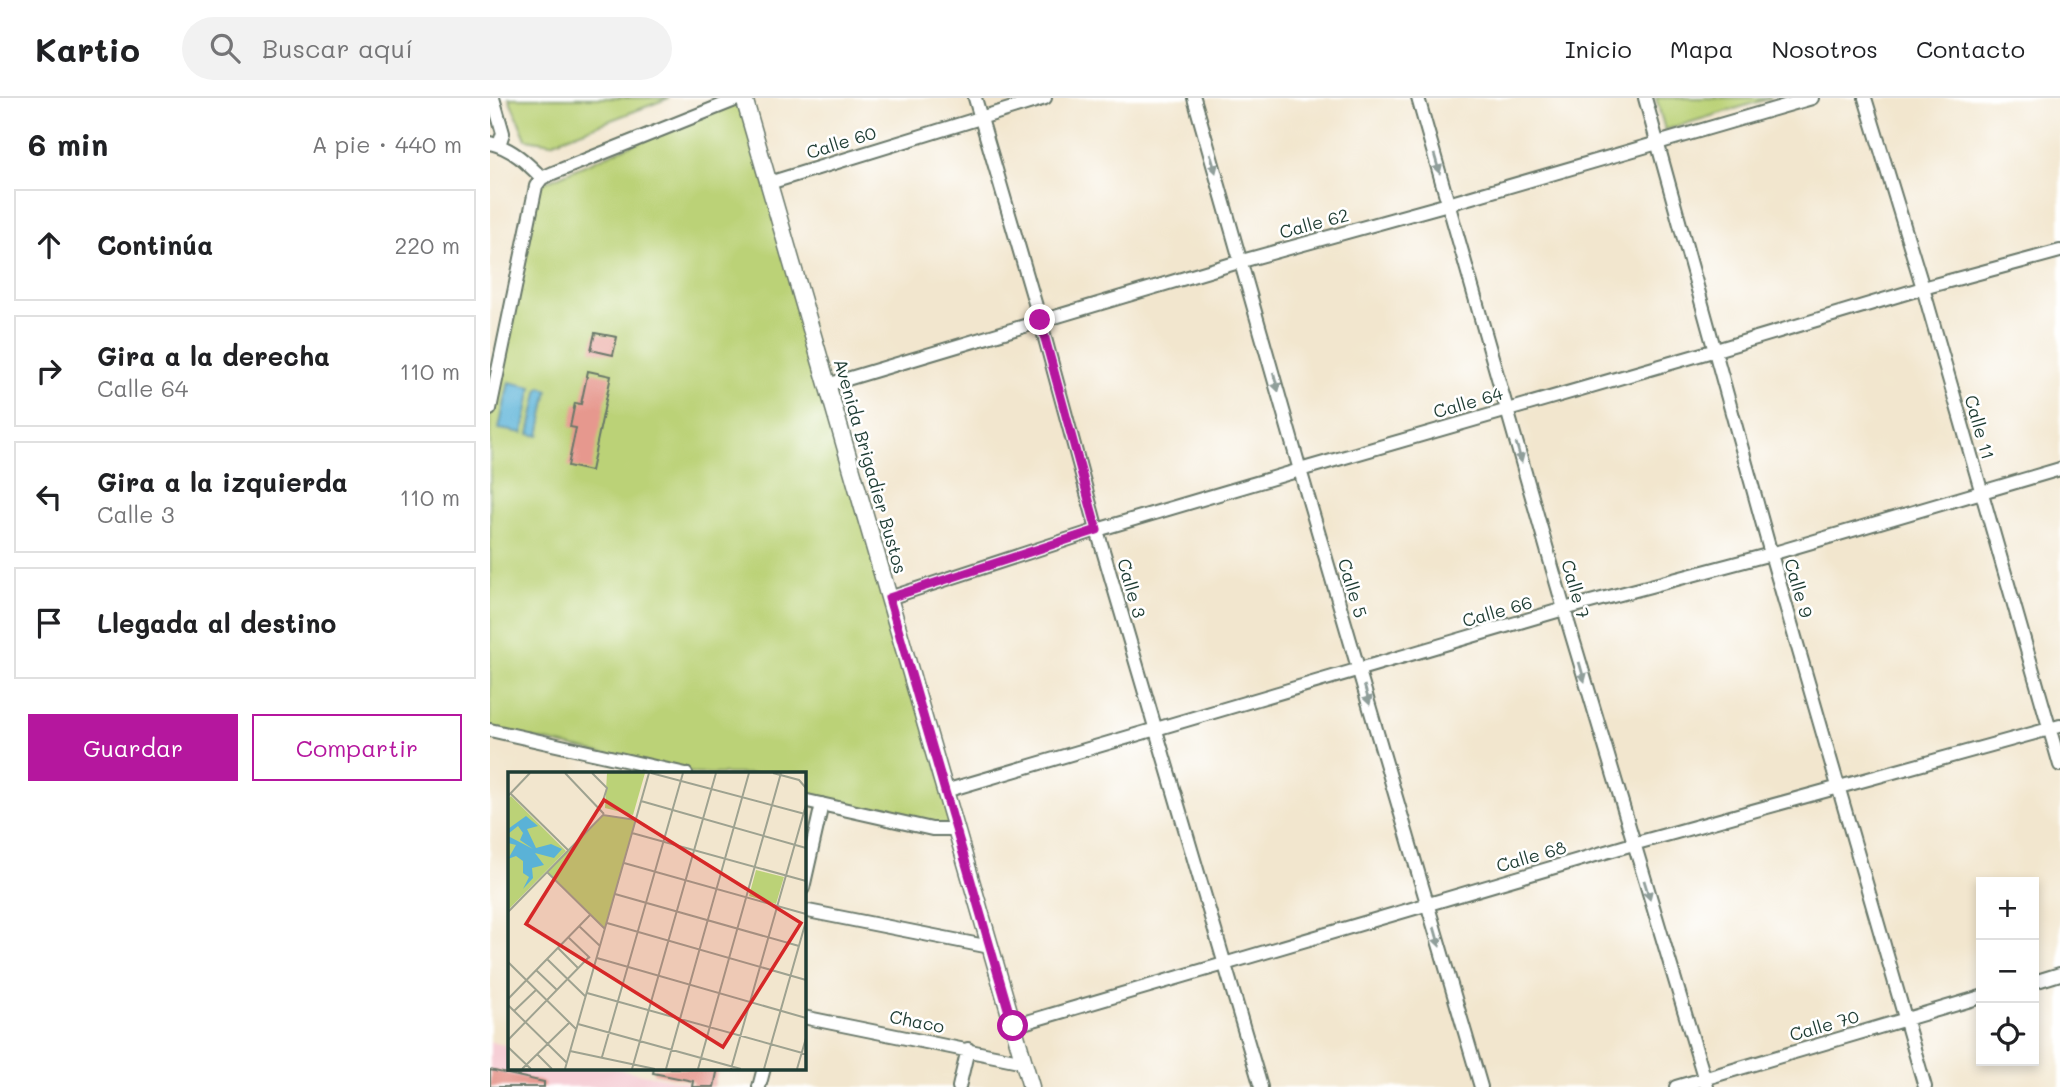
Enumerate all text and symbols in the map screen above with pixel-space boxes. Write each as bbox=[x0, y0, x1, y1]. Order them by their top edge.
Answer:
search box bbox=[182, 17, 672, 80]
text: Kartio bbox=[35, 27, 140, 70]
icon: search bbox=[206, 29, 244, 67]
text: Buscar aquí bbox=[262, 31, 413, 65]
text: Inicio bbox=[1565, 33, 1632, 64]
text: Mapa bbox=[1670, 33, 1734, 64]
text: Nosotros bbox=[1772, 33, 1878, 64]
text: Contacto bbox=[1916, 33, 2025, 64]
street label: Calle 60 bbox=[803, 120, 879, 164]
text: 6 min bbox=[28, 124, 108, 164]
text: A pie · 440 m bbox=[312, 129, 462, 159]
one-way arrow bbox=[1209, 153, 1219, 174]
one-way arrow bbox=[1432, 154, 1442, 175]
street label: Calle 62 bbox=[1277, 202, 1351, 244]
icon: ahead bbox=[30, 226, 68, 264]
text: Continúa bbox=[97, 228, 213, 262]
text: 220 m bbox=[394, 230, 460, 260]
route end bbox=[1024, 304, 1055, 335]
text: Gira a la derecha bbox=[97, 339, 330, 373]
icon: right bbox=[30, 352, 68, 390]
text: 110 m bbox=[400, 356, 460, 386]
street label: Avenida Brigadier Bustos bbox=[829, 356, 913, 576]
one-way arrow bbox=[1271, 372, 1281, 393]
text: Calle 64 bbox=[97, 373, 188, 403]
street label: Calle 64 bbox=[1430, 381, 1506, 423]
street label: Calle 11 bbox=[1959, 392, 2001, 462]
one-way arrow bbox=[1514, 442, 1525, 464]
text: Gira a la izquierda bbox=[97, 465, 348, 499]
icon: left bbox=[30, 478, 68, 516]
text: 110 m bbox=[400, 482, 460, 512]
text: Calle 3 bbox=[97, 499, 174, 529]
street label: Calle 3 bbox=[1112, 556, 1152, 620]
street label: Calle 5 bbox=[1333, 556, 1373, 620]
street label: Calle 9 bbox=[1779, 556, 1819, 621]
street label: Calle 7 bbox=[1556, 557, 1596, 621]
street label: Calle 66 bbox=[1459, 590, 1535, 632]
icon: arrive bbox=[30, 604, 68, 642]
text: Llegada al destino bbox=[97, 606, 336, 640]
one-way arrow bbox=[1578, 662, 1588, 683]
one-way arrow bbox=[1362, 685, 1372, 706]
button: Guardar bbox=[28, 714, 238, 781]
button: Compartir bbox=[252, 714, 462, 781]
inset map bbox=[508, 772, 805, 1070]
street label: Calle 68 bbox=[1493, 835, 1569, 877]
map controls bbox=[1976, 877, 2039, 1066]
button: + bbox=[1976, 877, 2039, 940]
one-way arrow bbox=[1642, 880, 1652, 901]
one-way arrow bbox=[1432, 927, 1442, 948]
button: − bbox=[1976, 940, 2039, 1003]
button: locate bbox=[1976, 1003, 2039, 1066]
street label: Chaco bbox=[887, 1004, 947, 1038]
street label: Calle 70 bbox=[1787, 1004, 1861, 1046]
route start bbox=[997, 1010, 1028, 1041]

